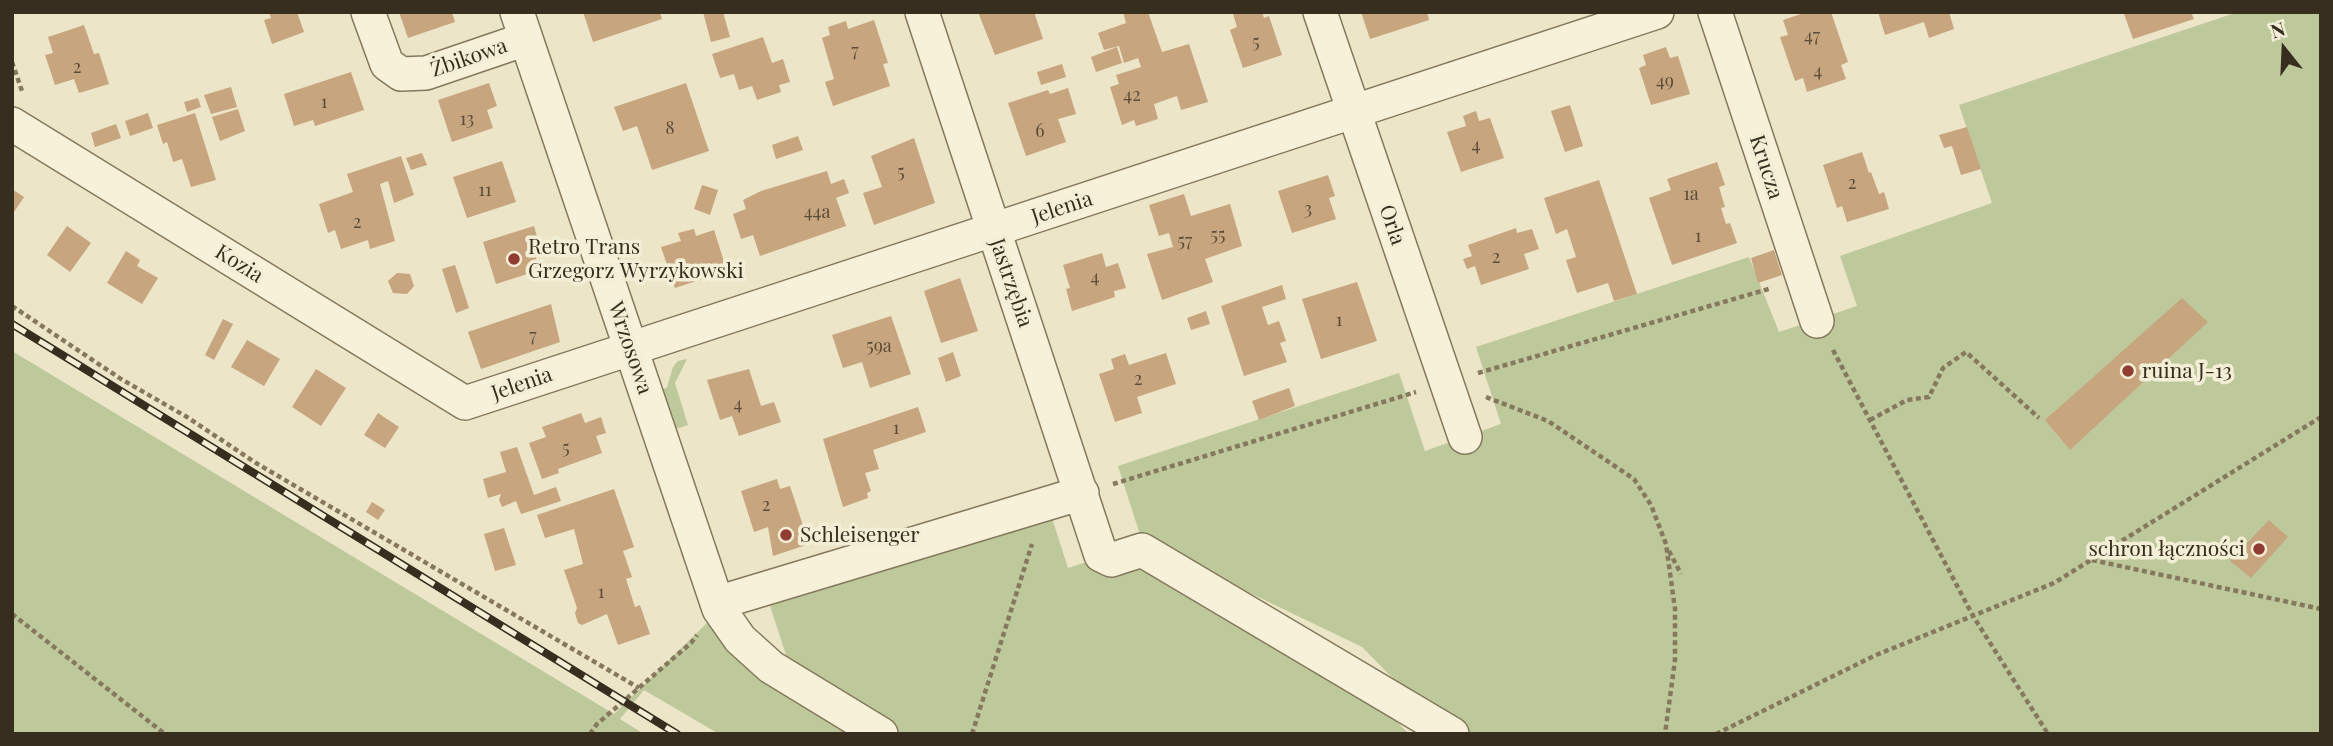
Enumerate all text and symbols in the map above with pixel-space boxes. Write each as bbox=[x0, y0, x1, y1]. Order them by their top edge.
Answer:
north arrow bbox=[2249, 14, 2319, 84]
text: N bbox=[2267, 15, 2288, 44]
house number: 47 bbox=[1804, 25, 1820, 47]
house number: 5 bbox=[1252, 31, 1260, 53]
street label: Żbikowa bbox=[427, 33, 511, 83]
house number: 7 bbox=[851, 40, 859, 62]
house number: 2 bbox=[73, 56, 81, 78]
house number: 4 bbox=[1814, 60, 1822, 82]
house number: 49 bbox=[1656, 70, 1674, 92]
house number: 42 bbox=[1123, 84, 1141, 106]
house number: 1 bbox=[321, 91, 327, 113]
house number: 13 bbox=[460, 108, 474, 130]
house number: 8 bbox=[665, 117, 675, 139]
house number: 6 bbox=[1035, 120, 1045, 142]
street label: Krucza bbox=[1744, 132, 1788, 202]
house number: 4 bbox=[1472, 134, 1480, 156]
house number: 5 bbox=[897, 161, 905, 183]
house number: 2 bbox=[1848, 172, 1856, 194]
house number: 11 bbox=[478, 179, 492, 201]
house number: 1a bbox=[1683, 183, 1699, 205]
street label: Jelenia bbox=[1028, 186, 1096, 230]
house number: 3 bbox=[1304, 198, 1312, 220]
house number: 44a bbox=[804, 201, 830, 223]
street label: Orla bbox=[1373, 202, 1411, 248]
house number: 2 bbox=[353, 211, 361, 233]
house number: 55 bbox=[1211, 224, 1225, 246]
house number: 1 bbox=[1695, 225, 1701, 247]
house number: 57 bbox=[1178, 230, 1192, 252]
place label: Retro Trans Grzegorz Wyrzykowski bbox=[528, 234, 744, 284]
street label: Jastrzębia bbox=[984, 235, 1038, 331]
street label: Kozia bbox=[210, 240, 268, 288]
house number: 2 bbox=[1492, 246, 1500, 268]
marker: Retro Trans Grzegorz Wyrzykowski bbox=[506, 251, 522, 267]
house number: 4 bbox=[1091, 266, 1099, 288]
street label: Wrzosowa bbox=[602, 298, 658, 398]
house number: 1 bbox=[1336, 309, 1342, 331]
house number: 7 bbox=[529, 325, 537, 347]
house number: 59a bbox=[866, 335, 892, 357]
place label: ruina J-13 bbox=[2142, 358, 2232, 384]
street label: Jelenia bbox=[488, 362, 556, 406]
marker: ruina J-13 bbox=[2120, 363, 2136, 379]
house number: 2 bbox=[1134, 368, 1142, 390]
house number: 4 bbox=[734, 393, 742, 415]
house number: 1 bbox=[893, 417, 899, 439]
house number: 5 bbox=[562, 437, 570, 459]
house number: 2 bbox=[762, 494, 770, 516]
place label: Schleisenger bbox=[800, 522, 920, 548]
marker: Schleisenger bbox=[778, 527, 794, 543]
place label: schron łączności bbox=[2088, 536, 2245, 562]
marker: schron łączności bbox=[2251, 541, 2267, 557]
house number: 1 bbox=[598, 581, 604, 603]

